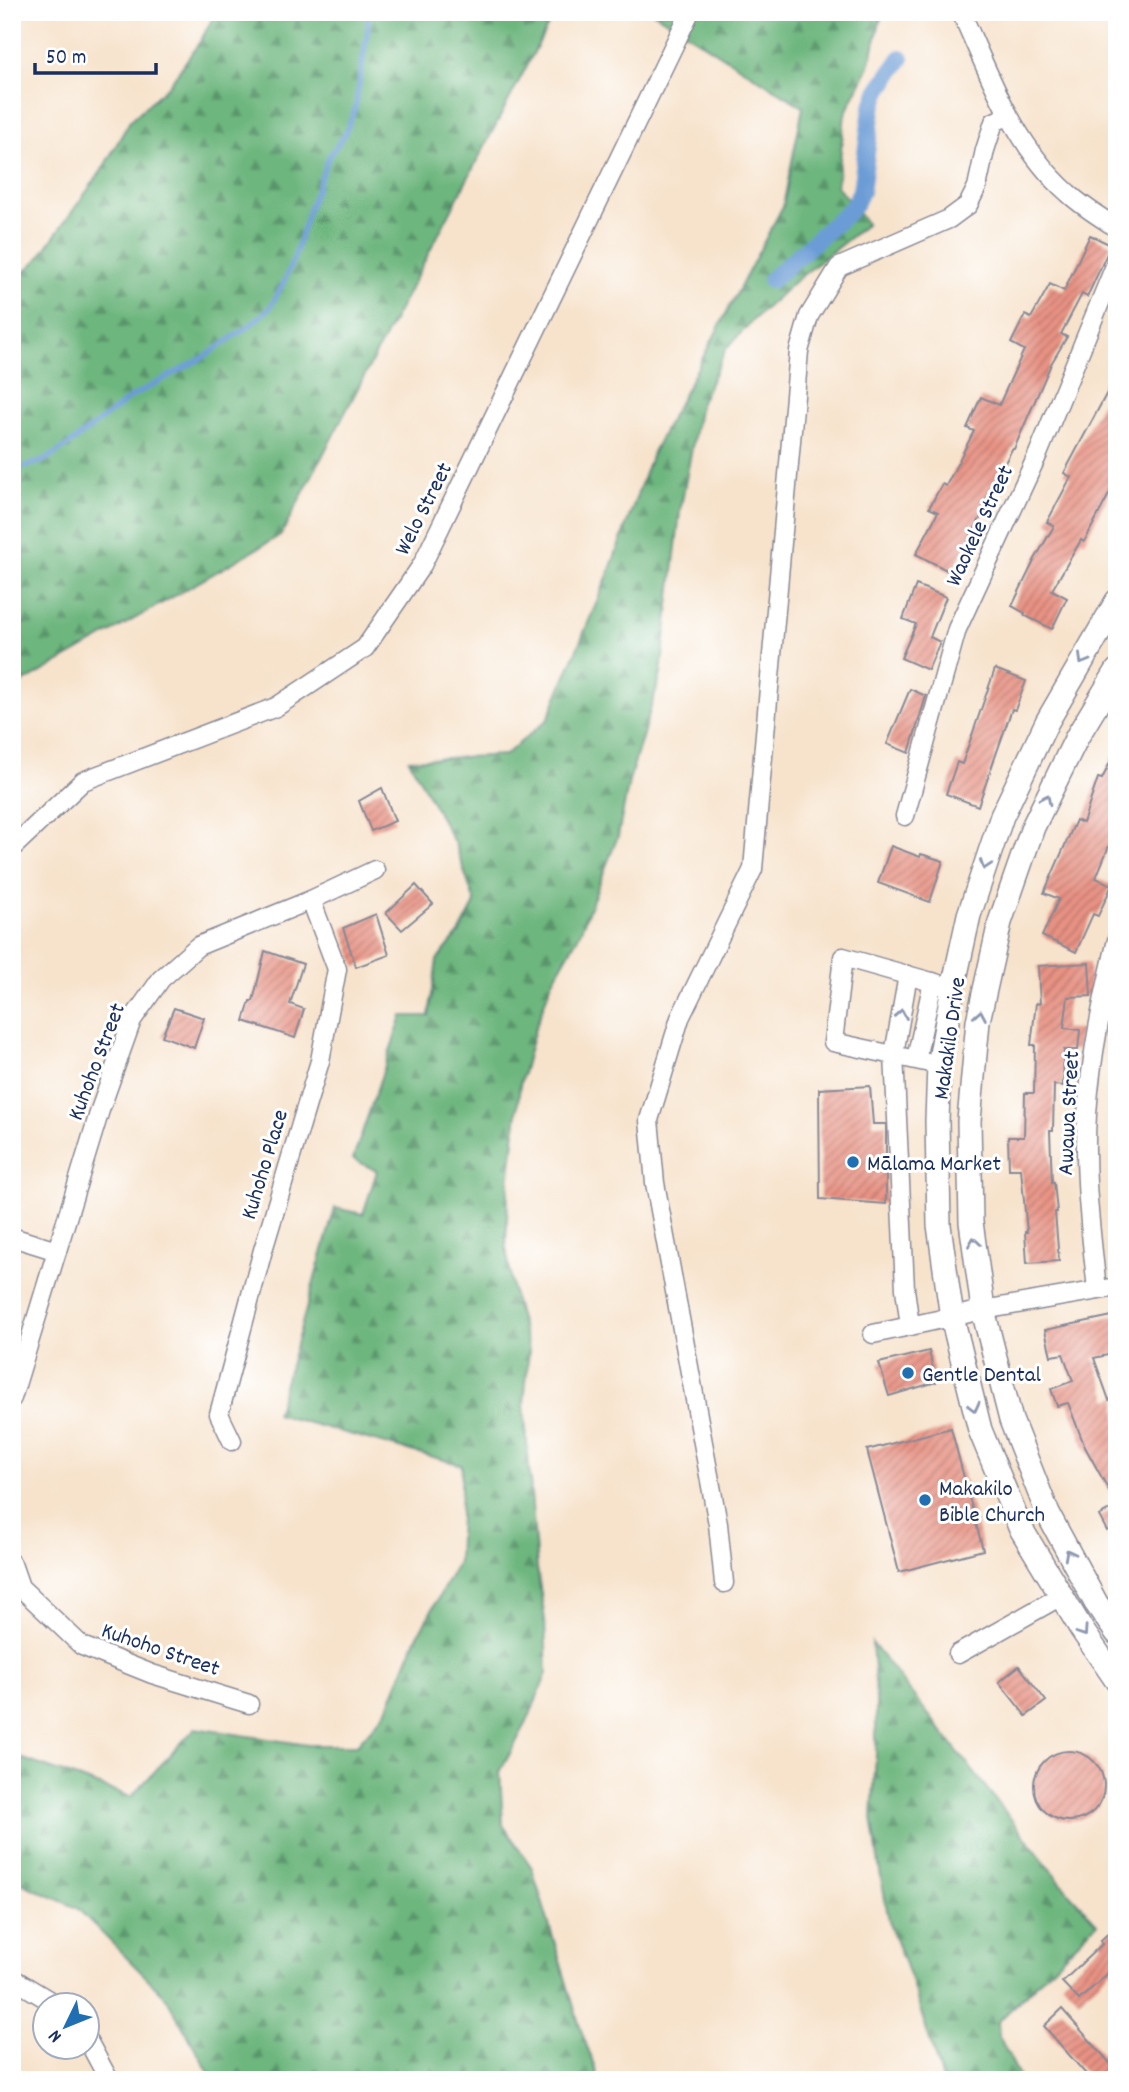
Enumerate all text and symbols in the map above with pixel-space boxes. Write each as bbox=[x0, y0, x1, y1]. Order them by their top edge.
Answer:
scale bar bbox=[35, 32, 156, 76]
text: 50 m bbox=[46, 44, 86, 74]
street label: Welo Street bbox=[388, 457, 463, 562]
street label: Waokele Street bbox=[939, 460, 1024, 593]
one-way arrow bbox=[1078, 653, 1091, 666]
one-way arrow bbox=[1038, 794, 1052, 806]
one-way arrow bbox=[979, 859, 993, 871]
street label: Makakilo Drive bbox=[927, 975, 976, 1102]
street label: Kuhoho Street bbox=[61, 999, 136, 1126]
one-way arrow bbox=[893, 1009, 908, 1020]
one-way arrow bbox=[972, 1009, 987, 1021]
street label: Awawa Street bbox=[1051, 1050, 1090, 1176]
street label: Kuhoho Place bbox=[234, 1106, 299, 1224]
place label: Mālama Market bbox=[867, 1149, 1001, 1182]
marker: Mālama Market bbox=[845, 1154, 861, 1170]
one-way arrow bbox=[966, 1236, 981, 1248]
place label: Gentle Dental bbox=[922, 1360, 1042, 1393]
marker: Gentle Dental bbox=[900, 1365, 916, 1381]
one-way arrow bbox=[966, 1401, 980, 1413]
place label: Makakilo Bible Church bbox=[939, 1474, 1045, 1533]
marker: Makakilo Bible Church bbox=[917, 1492, 933, 1508]
one-way arrow bbox=[1064, 1548, 1077, 1561]
street label: Kuhoho Street bbox=[96, 1616, 223, 1687]
one-way arrow bbox=[1075, 1624, 1088, 1637]
north arrow bbox=[32, 1990, 102, 2060]
text: N bbox=[43, 2023, 69, 2048]

